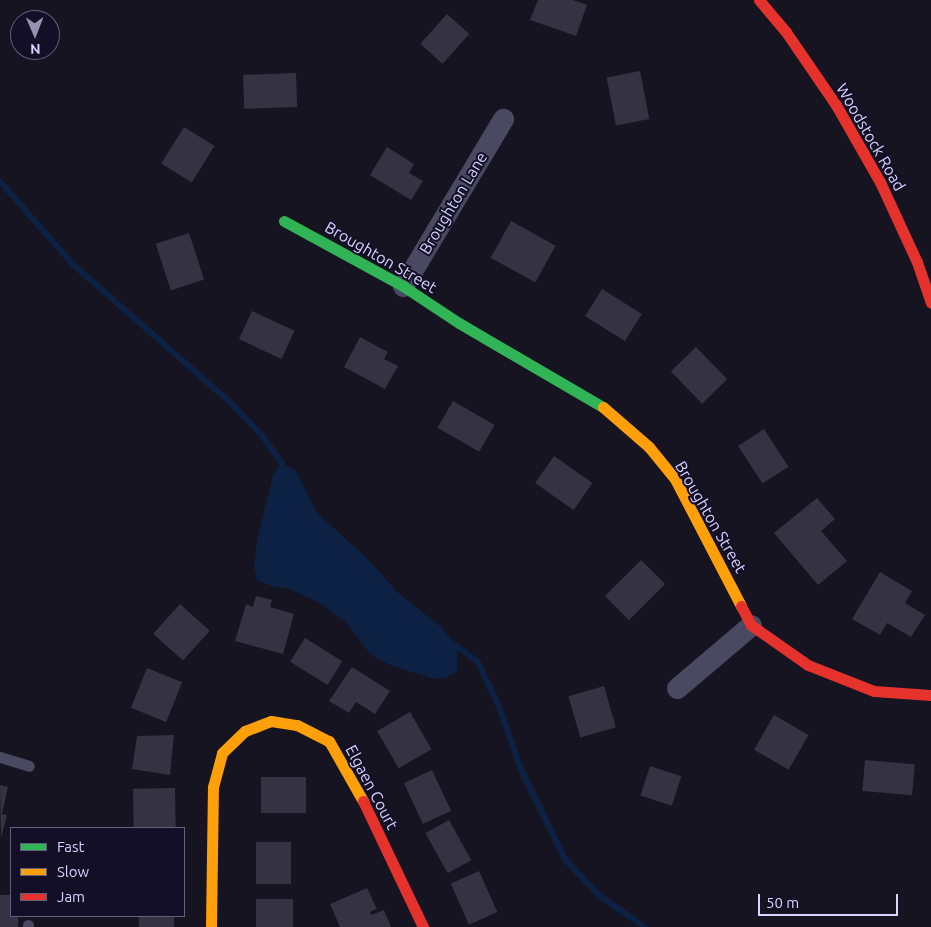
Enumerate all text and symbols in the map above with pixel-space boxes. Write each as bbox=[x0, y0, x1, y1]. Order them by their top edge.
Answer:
north arrow bbox=[10, 10, 60, 60]
text: N bbox=[30, 41, 41, 57]
street label: Woodstock Road bbox=[832, 80, 910, 194]
street label: Broughton Lane bbox=[415, 148, 491, 258]
street label: Broughton Street bbox=[322, 217, 440, 297]
street label: Broughton Street bbox=[671, 458, 751, 576]
street label: Elgaen Court bbox=[342, 741, 402, 833]
legend bbox=[10, 827, 185, 917]
text: Fast bbox=[57, 838, 84, 855]
text: Slow bbox=[57, 863, 89, 880]
scale bar bbox=[761, 884, 901, 916]
text: Jam bbox=[57, 888, 85, 905]
text: 50 m bbox=[766, 894, 799, 911]

